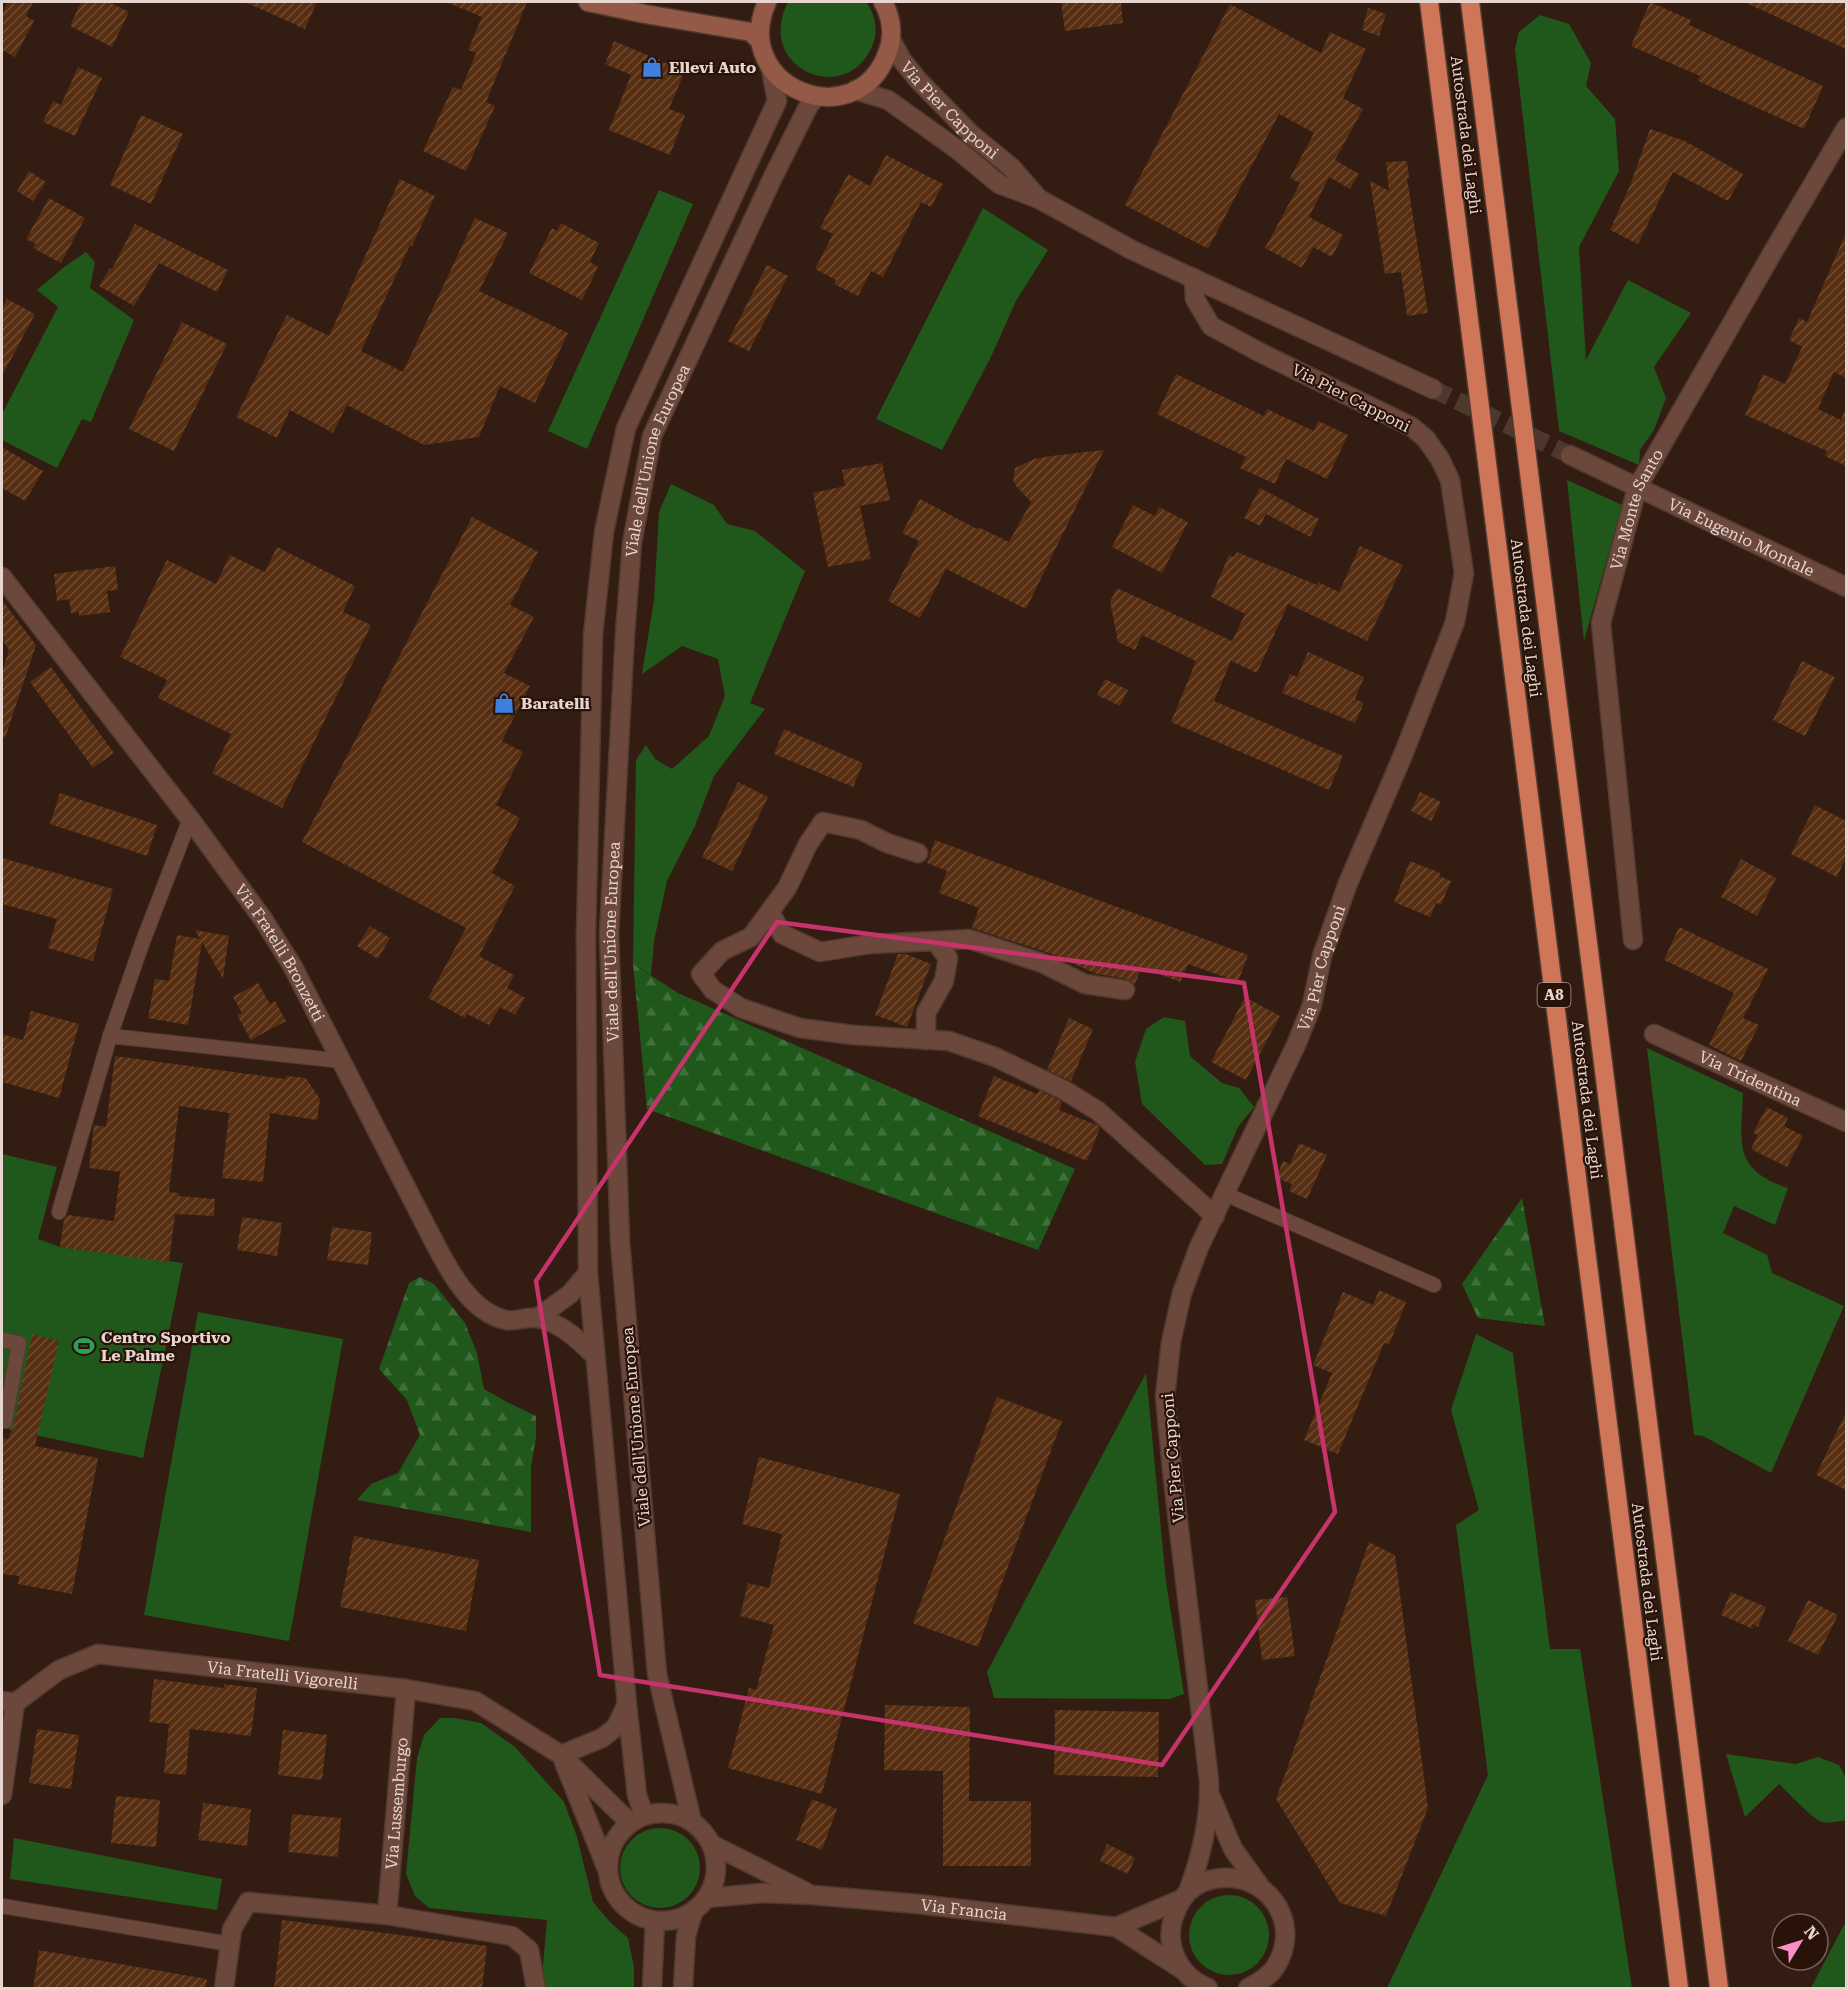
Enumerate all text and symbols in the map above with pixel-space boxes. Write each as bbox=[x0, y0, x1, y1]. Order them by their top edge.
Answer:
shop icon: Ellevi Auto bbox=[640, 55, 664, 79]
street label: Autostrada dei Laghi bbox=[1447, 55, 1485, 215]
street label: Via Pier Capponi bbox=[897, 57, 1002, 162]
place label: Ellevi Auto bbox=[669, 58, 756, 77]
street label: Via Pier Capponi bbox=[1289, 360, 1413, 436]
street label: Viale dell'Unione Europea bbox=[621, 361, 694, 558]
street label: Via Monte Santo bbox=[1606, 445, 1667, 572]
street label: Via Eugenio Montale bbox=[1665, 494, 1818, 580]
street label: Autostrada dei Laghi bbox=[1507, 538, 1545, 698]
shop icon: Baratelli bbox=[492, 691, 516, 715]
place label: Baratelli bbox=[521, 694, 590, 713]
street label: Viale dell'Unione Europea bbox=[599, 841, 623, 1043]
street label: Via Fratelli Bronzetti bbox=[231, 880, 329, 1025]
street label: Via Pier Capponi bbox=[1293, 903, 1349, 1034]
road number: A8 bbox=[1538, 983, 1570, 1007]
street label: Autostrada dei Laghi bbox=[1568, 1020, 1606, 1180]
street label: Via Tridentina bbox=[1696, 1046, 1805, 1110]
street label: Viale dell'Unione Europea bbox=[618, 1326, 654, 1528]
place label: Centro Sportivo Le Palme bbox=[101, 1328, 231, 1365]
sports icon: Centro Sportivo Le Palme bbox=[72, 1334, 96, 1358]
street label: Via Pier Capponi bbox=[1158, 1392, 1188, 1524]
street label: Autostrada dei Laghi bbox=[1628, 1502, 1666, 1662]
street label: Via Fratelli Vigorelli bbox=[206, 1657, 359, 1693]
street label: Via Lussemburgo bbox=[381, 1736, 411, 1870]
street label: Via Francia bbox=[920, 1895, 1009, 1924]
north arrow bbox=[1770, 1912, 1830, 1972]
text: N bbox=[1800, 1922, 1823, 1944]

